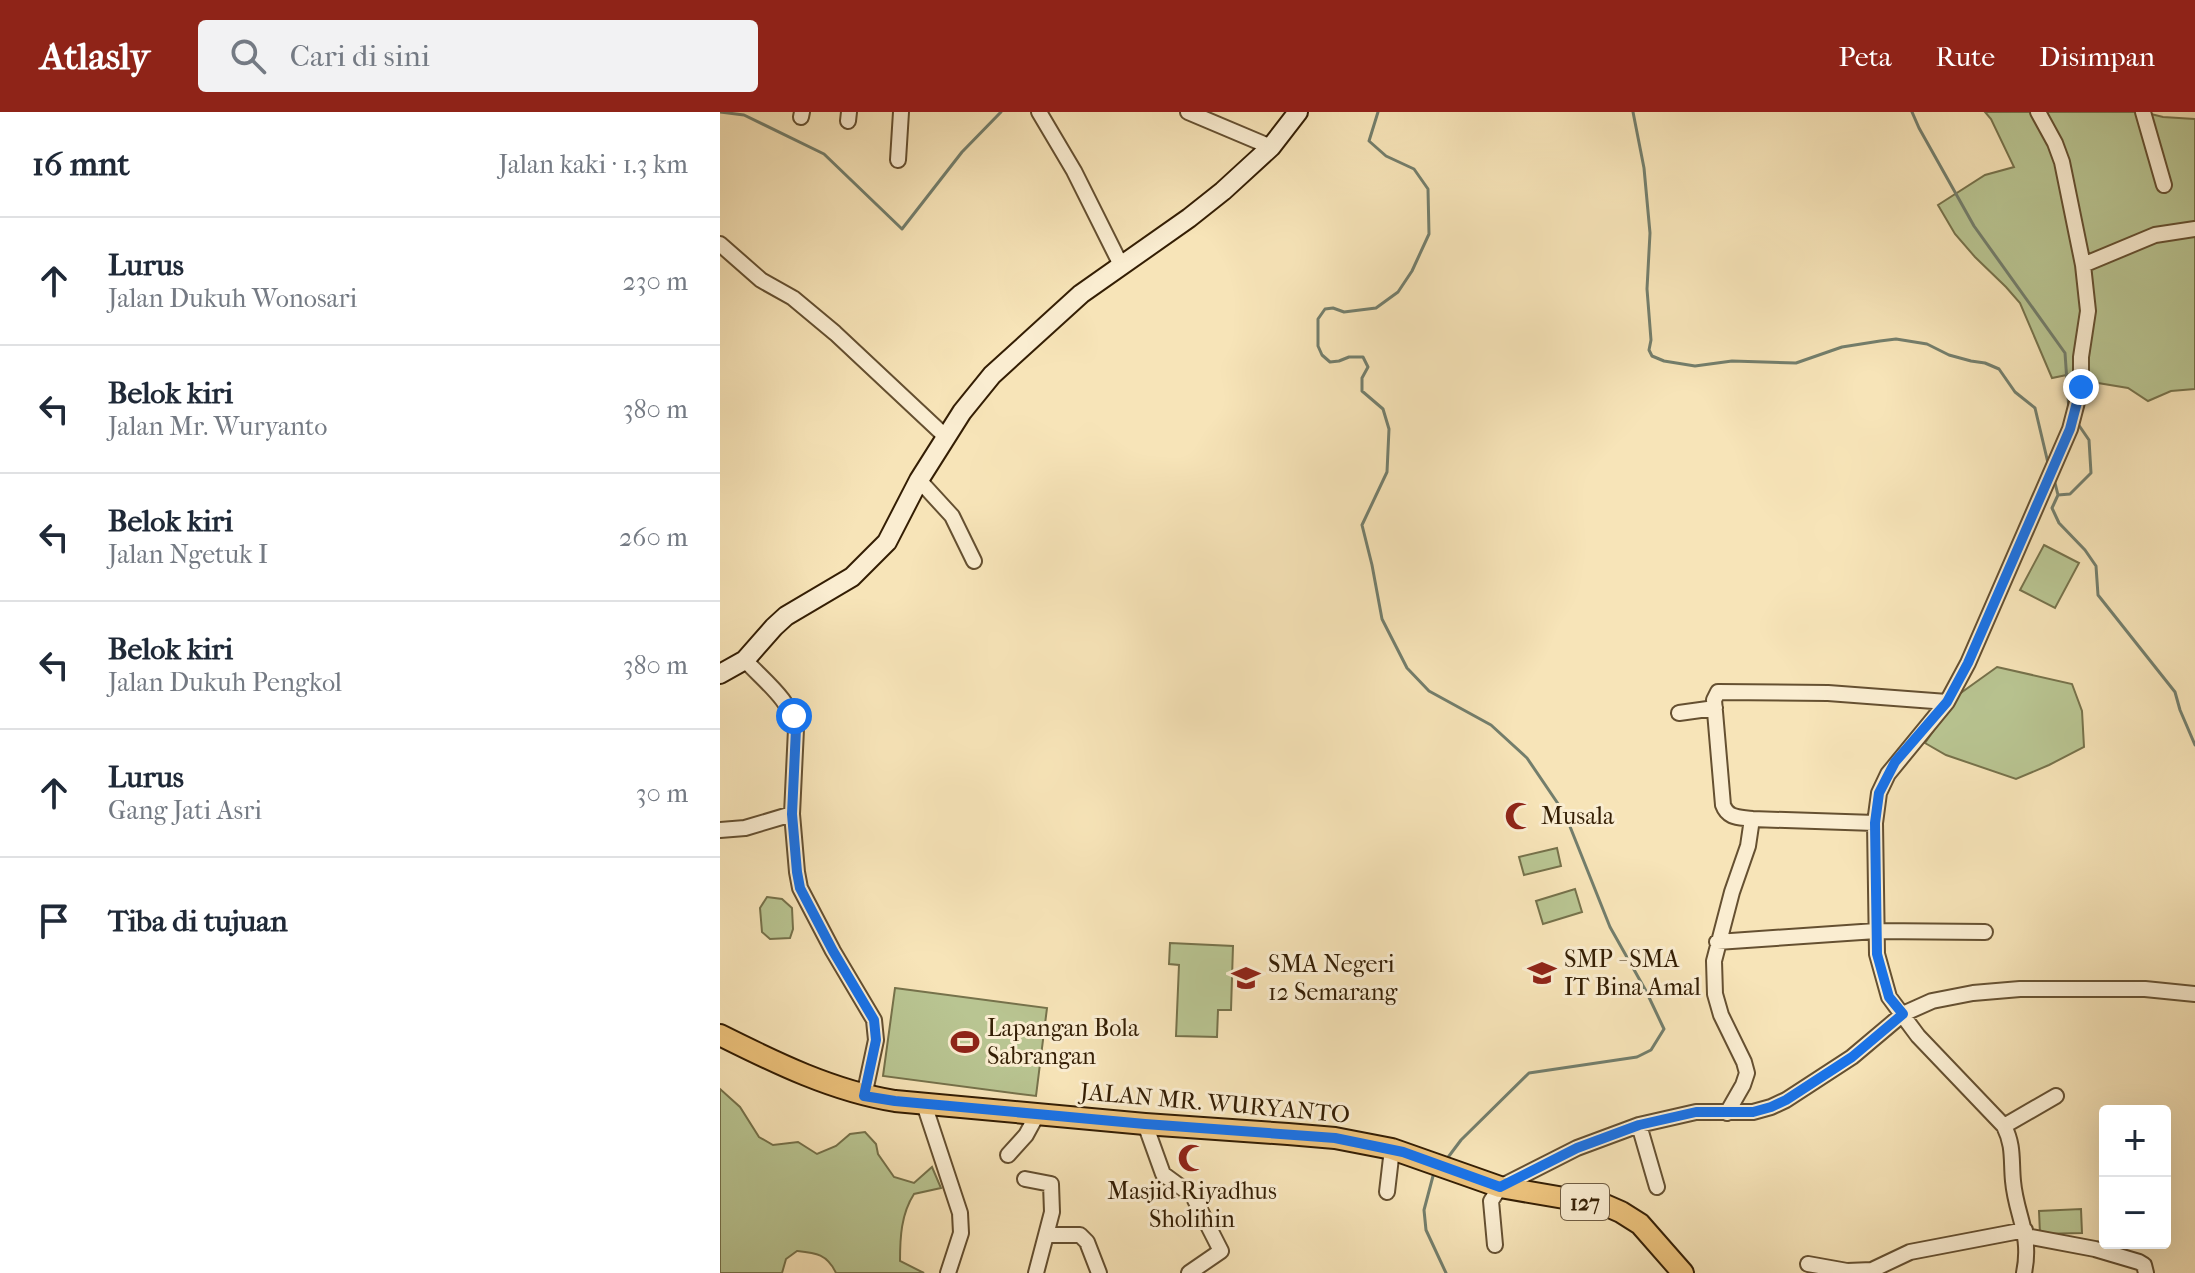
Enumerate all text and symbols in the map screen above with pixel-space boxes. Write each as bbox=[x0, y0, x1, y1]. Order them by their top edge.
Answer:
search box bbox=[198, 20, 758, 92]
text: Atlasly bbox=[40, 34, 150, 79]
icon: search bbox=[226, 34, 270, 78]
text: Cari di sini bbox=[290, 39, 430, 74]
text: Peta bbox=[1839, 40, 1892, 73]
text: Rute bbox=[1936, 40, 1995, 73]
text: Disimpan bbox=[2039, 40, 2155, 73]
text: 16 mnt bbox=[32, 144, 130, 184]
text: Jalan kaki · 1.3 km bbox=[499, 149, 688, 180]
text: Lurus bbox=[108, 248, 184, 283]
icon: ahead bbox=[32, 259, 76, 303]
text: 230 m bbox=[622, 266, 688, 297]
text: Jalan Dukuh Wonosari bbox=[108, 283, 357, 314]
route end bbox=[2063, 369, 2099, 405]
text: Belok kiri bbox=[108, 376, 233, 411]
icon: left bbox=[32, 387, 76, 431]
text: 380 m bbox=[623, 394, 688, 425]
text: Jalan Mr. Wuryanto bbox=[108, 411, 327, 442]
text: Belok kiri bbox=[108, 504, 233, 539]
icon: left bbox=[32, 515, 76, 559]
text: 260 m bbox=[619, 522, 688, 553]
text: Jalan Ngetuk I bbox=[108, 539, 268, 570]
text: Belok kiri bbox=[108, 632, 233, 667]
icon: left bbox=[32, 643, 76, 687]
text: 380 m bbox=[623, 650, 688, 681]
text: Jalan Dukuh Pengkol bbox=[108, 667, 342, 698]
route start bbox=[776, 698, 812, 734]
text: Lurus bbox=[108, 760, 184, 795]
icon: ahead bbox=[32, 771, 76, 815]
text: 30 m bbox=[636, 778, 688, 809]
text: Gang Jati Asri bbox=[108, 795, 262, 826]
mosque icon: Musala bbox=[1504, 801, 1534, 831]
place label: Musala bbox=[1541, 802, 1615, 830]
icon: arrive bbox=[32, 899, 76, 943]
text: Tiba di tujuan bbox=[108, 904, 288, 939]
place label: SMP - SMA IT Bina Amal bbox=[1564, 945, 1701, 1001]
place label: SMA Negeri 12 Semarang bbox=[1268, 950, 1399, 1006]
school or university icon: SMP - SMA IT Bina Amal bbox=[1527, 958, 1557, 988]
school or university icon: SMA Negeri 12 Semarang bbox=[1231, 963, 1261, 993]
place label: Lapangan Bola Sabrangan bbox=[987, 1014, 1140, 1070]
sports icon: Lapangan Bola Sabrangan bbox=[950, 1027, 980, 1057]
street label: JALAN MR. WURYANTO bbox=[1077, 1077, 1351, 1129]
map controls bbox=[2099, 1105, 2171, 1249]
button: + bbox=[2099, 1105, 2171, 1177]
mosque icon: Masjid Riyadhus Sholihin bbox=[1177, 1143, 1207, 1173]
place label: Masjid Riyadhus Sholihin bbox=[1107, 1177, 1277, 1233]
button: − bbox=[2099, 1177, 2171, 1249]
road number: 127 bbox=[1561, 1184, 1609, 1220]

